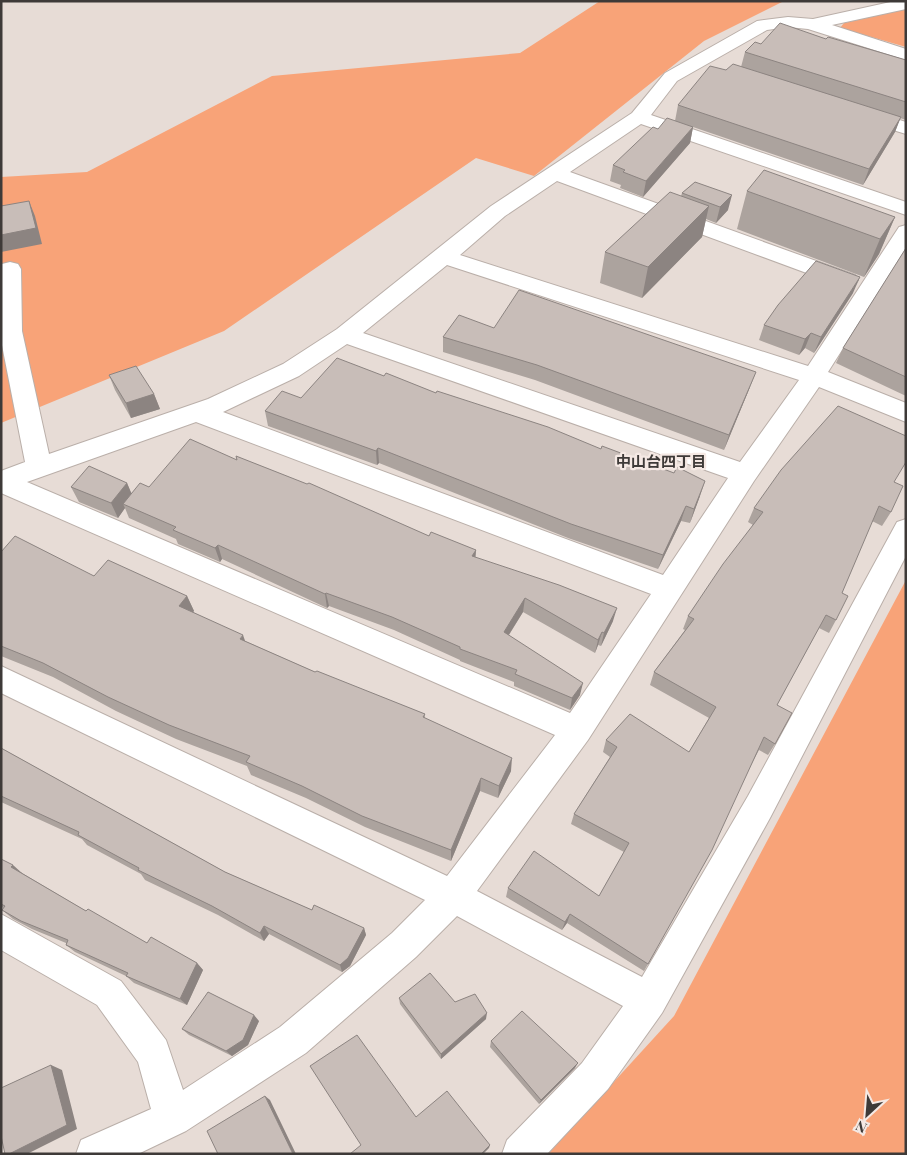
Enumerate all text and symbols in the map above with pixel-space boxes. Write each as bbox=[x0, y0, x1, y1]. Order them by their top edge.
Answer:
district label: 中山台四丁目 bbox=[616, 451, 706, 471]
north arrow bbox=[842, 1090, 892, 1140]
text: N bbox=[852, 1116, 870, 1138]

